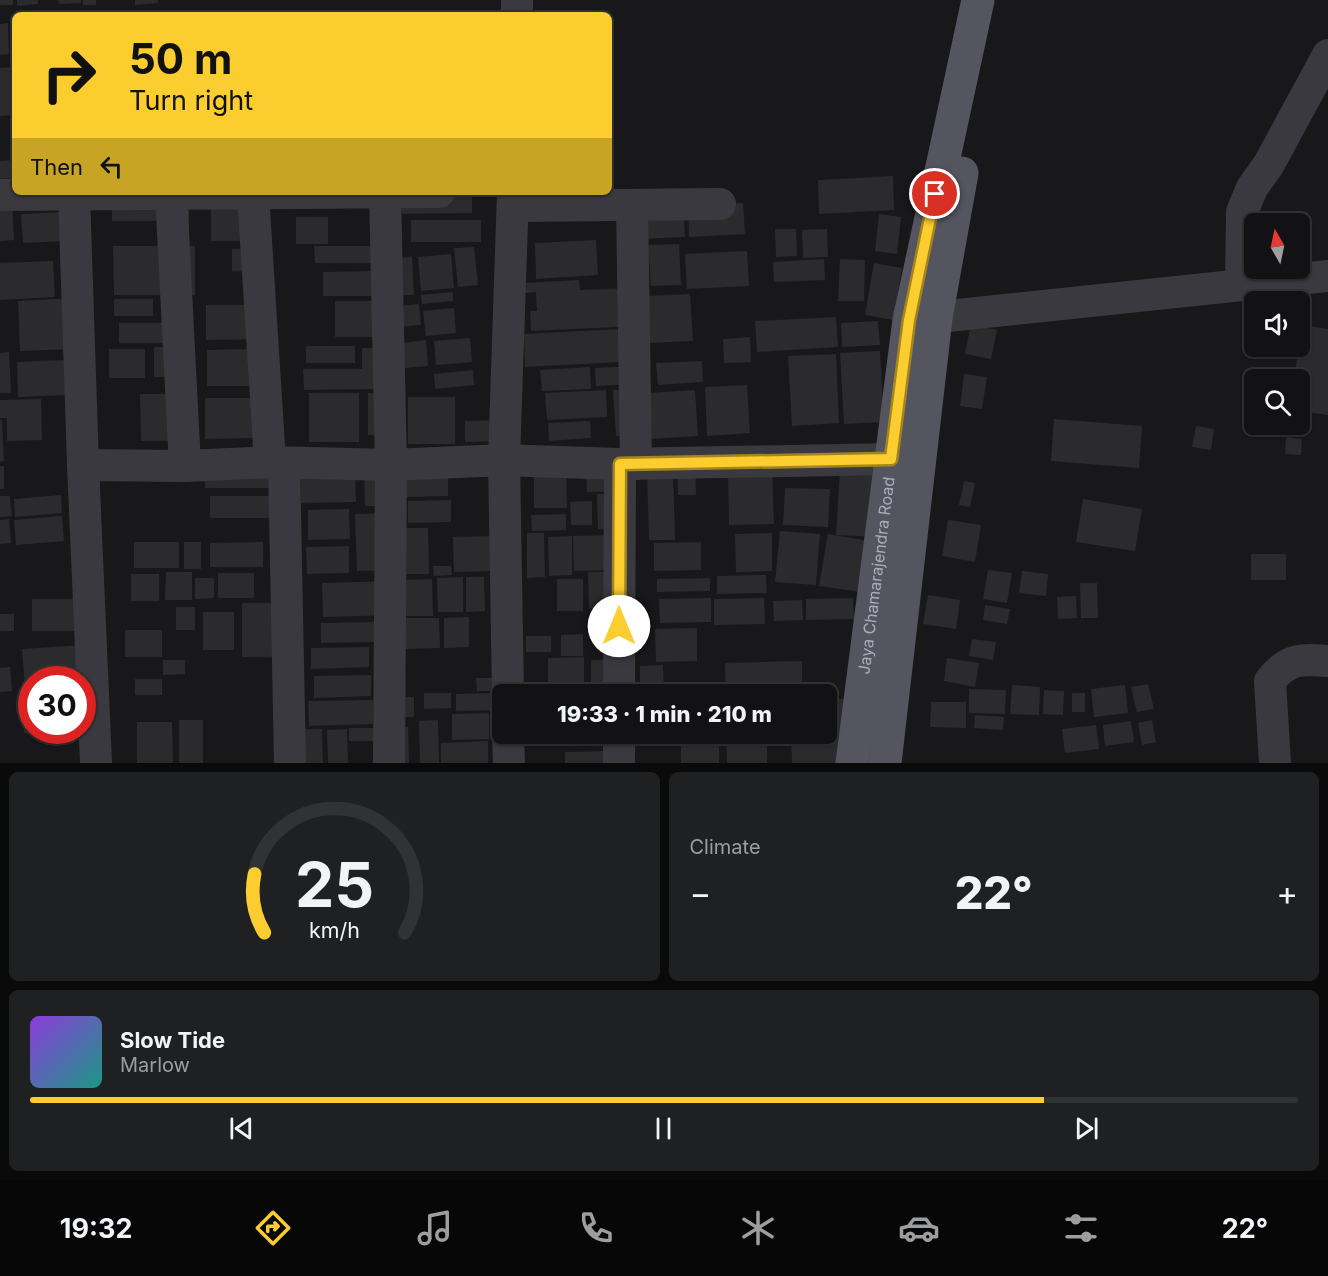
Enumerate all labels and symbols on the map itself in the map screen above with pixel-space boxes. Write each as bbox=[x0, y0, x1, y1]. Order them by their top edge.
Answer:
pin bbox=[909, 168, 960, 219]
north arrow bbox=[1244, 213, 1310, 279]
street label: Jaya Chamarajendra Road bbox=[854, 476, 899, 676]
position arrow bbox=[587, 594, 651, 658]
speed limit sign: 30 bbox=[18, 666, 96, 744]

